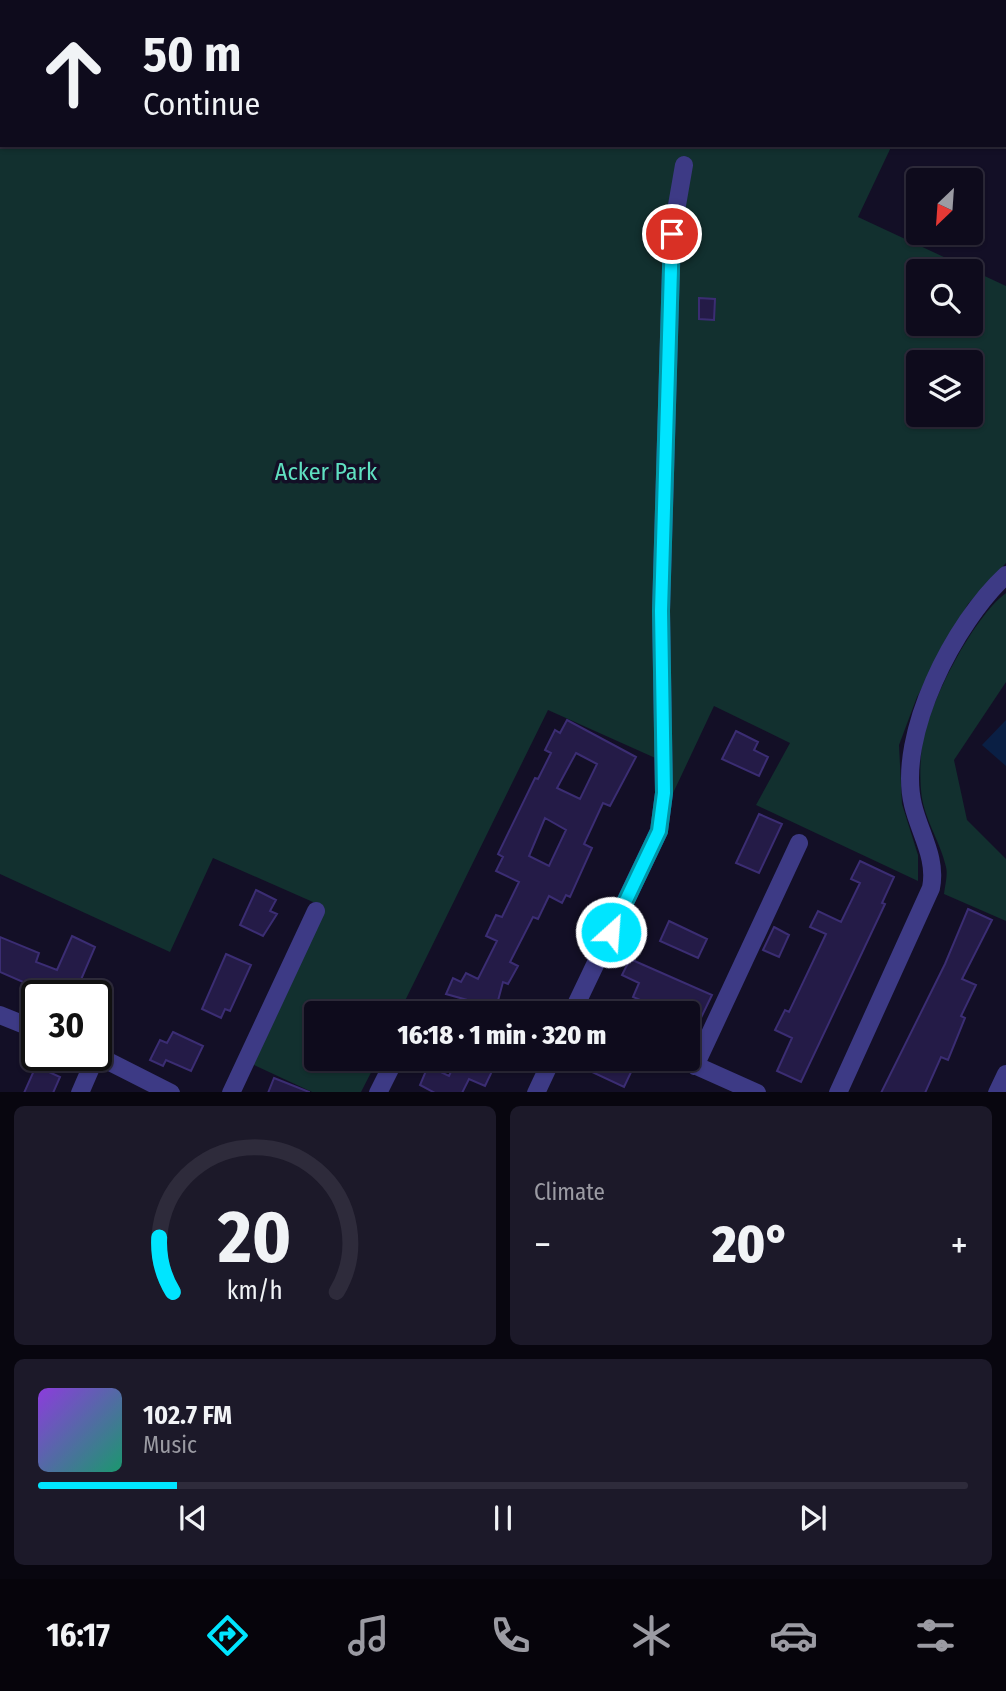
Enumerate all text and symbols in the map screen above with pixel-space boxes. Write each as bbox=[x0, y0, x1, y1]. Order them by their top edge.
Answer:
text: 50 m bbox=[143, 25, 241, 84]
icon: ahead bbox=[28, 28, 119, 119]
text: Continue bbox=[143, 85, 260, 123]
north arrow bbox=[906, 168, 984, 245]
map controls bbox=[906, 168, 983, 427]
pin bbox=[642, 204, 702, 264]
icon: arrive bbox=[653, 215, 691, 253]
button: search bbox=[906, 259, 983, 336]
button: layers bbox=[906, 350, 983, 427]
park label: Acker Park bbox=[275, 458, 378, 486]
position arrow bbox=[574, 895, 648, 969]
speed limit sign: 30 bbox=[21, 980, 112, 1071]
text: 16:18 · 1 min · 320 m bbox=[398, 1020, 606, 1051]
text: Climate bbox=[534, 1178, 605, 1206]
text: 20 bbox=[217, 1194, 292, 1281]
text: 20° bbox=[712, 1213, 790, 1276]
text: − bbox=[534, 1222, 551, 1268]
text: + bbox=[951, 1222, 968, 1268]
text: km/h bbox=[227, 1275, 283, 1305]
text: 102.7 FM bbox=[143, 1400, 232, 1431]
text: Music bbox=[143, 1431, 197, 1459]
icon: previous bbox=[174, 1499, 212, 1537]
icon: pause bbox=[484, 1499, 522, 1537]
icon: next bbox=[794, 1499, 832, 1537]
icon: directions bbox=[203, 1611, 252, 1660]
icon: music bbox=[344, 1611, 393, 1660]
icon: phone bbox=[486, 1611, 535, 1660]
icon: climate bbox=[627, 1611, 676, 1660]
icon: car bbox=[769, 1611, 818, 1660]
icon: filters bbox=[911, 1611, 960, 1660]
text: 16:17 bbox=[46, 1616, 110, 1654]

